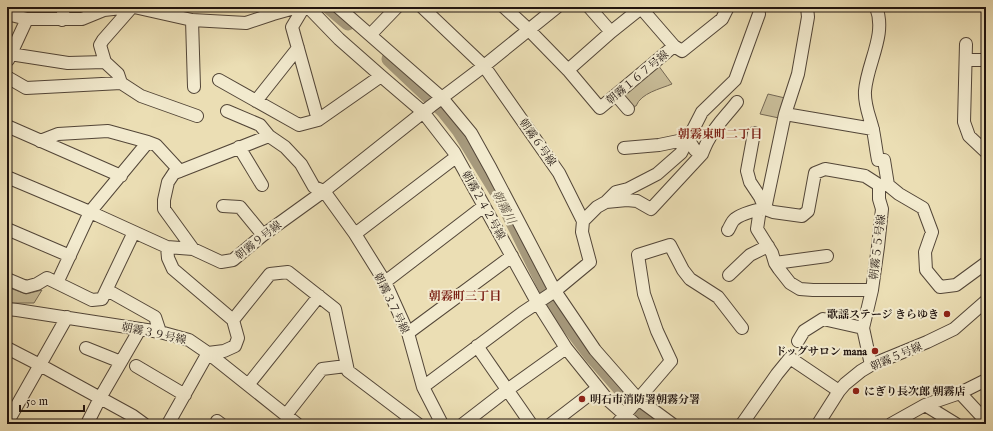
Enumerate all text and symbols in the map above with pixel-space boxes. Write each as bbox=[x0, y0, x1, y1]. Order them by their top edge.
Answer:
street label: 朝霧１６７号線 bbox=[604, 48, 672, 108]
street label: 朝霧６号線 bbox=[516, 116, 559, 169]
district label: 朝霧東町二丁目 bbox=[678, 127, 762, 142]
street label: 朝霧２４２号線 bbox=[458, 168, 508, 243]
water label: 朝霧川 bbox=[488, 188, 520, 228]
street label: 朝霧５５号線 bbox=[867, 214, 889, 281]
street label: 朝霧９号線 bbox=[233, 218, 285, 263]
street label: 朝霧３７号線 bbox=[370, 271, 412, 336]
district label: 朝霧町三丁目 bbox=[429, 289, 501, 304]
place label: 歌謡ステージ きらゆき bbox=[827, 308, 939, 322]
marker: 歌謡ステージ きらゆき bbox=[942, 309, 952, 319]
street label: 朝霧３９号線 bbox=[120, 320, 188, 348]
street label: 朝霧５号線 bbox=[868, 340, 924, 374]
place label: ドッグサロン mana bbox=[775, 345, 867, 359]
marker: ドッグサロン mana bbox=[870, 346, 880, 356]
place label: にぎり長次郎 朝霧店 bbox=[864, 385, 965, 399]
marker: にぎり長次郎 朝霧店 bbox=[851, 386, 861, 396]
scale bar bbox=[20, 387, 84, 413]
place label: 明石市消防署朝霧分署 bbox=[590, 393, 700, 407]
text: 50 m bbox=[26, 394, 48, 409]
marker: 明石市消防署朝霧分署 bbox=[577, 394, 587, 404]

